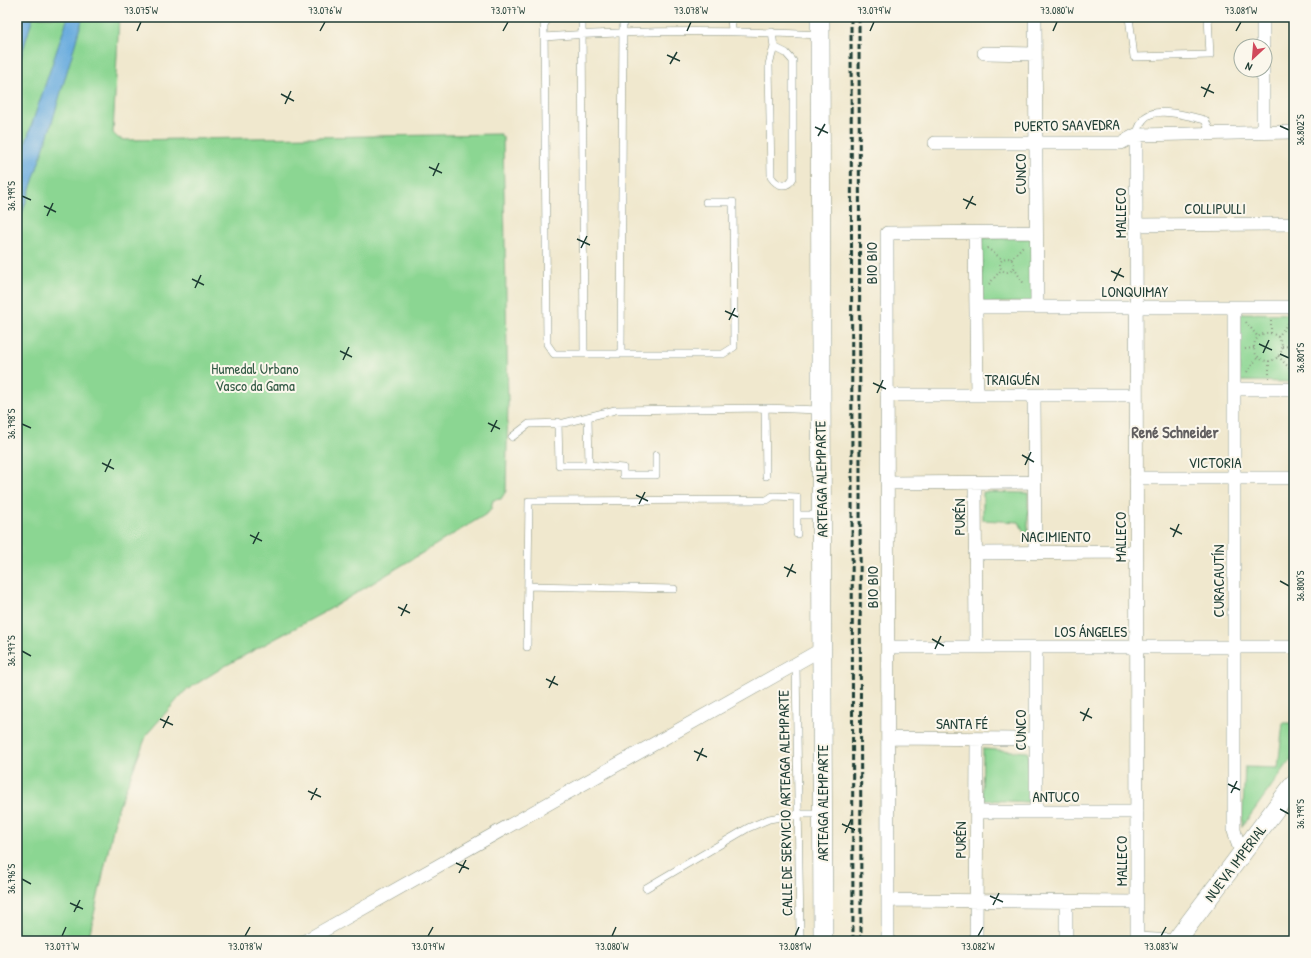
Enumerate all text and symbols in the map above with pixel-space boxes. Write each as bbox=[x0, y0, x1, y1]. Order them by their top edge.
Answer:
text: 73.075°W bbox=[124, 4, 159, 17]
text: 73.076°W bbox=[308, 4, 343, 17]
text: 73.077°W bbox=[491, 4, 526, 17]
text: 73.078°W bbox=[674, 4, 709, 17]
text: 73.079°W bbox=[857, 4, 891, 17]
text: 73.080°W bbox=[1040, 4, 1075, 17]
text: 73.081°W bbox=[1225, 4, 1258, 17]
north arrow bbox=[1233, 38, 1273, 78]
text: N bbox=[1243, 59, 1254, 75]
street label: PUERTO SAAVEDRA bbox=[1014, 114, 1121, 136]
text: 36.802°S bbox=[1294, 114, 1307, 146]
street label: CUNCO bbox=[1010, 153, 1031, 195]
text: 36.799°S bbox=[5, 181, 18, 211]
street label: MALLECO bbox=[1110, 188, 1131, 238]
street label: COLLIPULLI bbox=[1184, 198, 1246, 219]
street label: BIO BIO bbox=[861, 242, 882, 284]
street label: LONQUIMAY bbox=[1102, 281, 1169, 302]
text: 36.801°S bbox=[1294, 343, 1307, 373]
park label: Humedal Urbano Vasco da Gama bbox=[211, 358, 299, 396]
street label: TRAIGUÉN bbox=[985, 369, 1039, 390]
text: 36.798°S bbox=[5, 408, 18, 439]
street label: ARTEAGA ALEMPARTE bbox=[809, 420, 833, 537]
district label: René Schneider bbox=[1131, 421, 1219, 443]
street label: VICTORIA bbox=[1188, 452, 1242, 473]
street label: PURÉN bbox=[949, 499, 970, 535]
street label: MALLECO bbox=[1110, 512, 1131, 562]
street label: NACIMIENTO bbox=[1021, 526, 1091, 547]
street label: CURACAUTÍN bbox=[1208, 545, 1229, 617]
street label: BIO BIO bbox=[862, 566, 883, 608]
text: 36.800°S bbox=[1294, 570, 1307, 601]
street label: LOS ÁNGELES bbox=[1055, 621, 1127, 642]
text: 36.797°S bbox=[5, 635, 18, 667]
street label: CALLE DE SERVICIO ARTEAGA ALEMPARTE bbox=[773, 689, 797, 916]
street label: CUNCO bbox=[1010, 709, 1031, 751]
street label: SANTA FÉ bbox=[936, 713, 988, 734]
street label: ARTEAGA ALEMPARTE bbox=[812, 744, 833, 861]
street label: ANTUCO bbox=[1032, 786, 1080, 807]
text: 36.799°S bbox=[1294, 799, 1307, 829]
street label: NUEVA IMPERIAL bbox=[1199, 820, 1271, 906]
street label: PURÉN bbox=[950, 822, 971, 858]
street label: MALLECO bbox=[1111, 836, 1132, 886]
text: 36.796°S bbox=[5, 864, 18, 894]
text: 73.077°W bbox=[45, 940, 80, 953]
text: 73.078°W bbox=[228, 940, 263, 953]
text: 73.079°W bbox=[411, 940, 445, 953]
text: 73.080°W bbox=[595, 940, 630, 953]
text: 73.081°W bbox=[779, 940, 812, 953]
text: 73.082°W bbox=[961, 940, 996, 953]
text: 73.083°W bbox=[1144, 940, 1179, 953]

